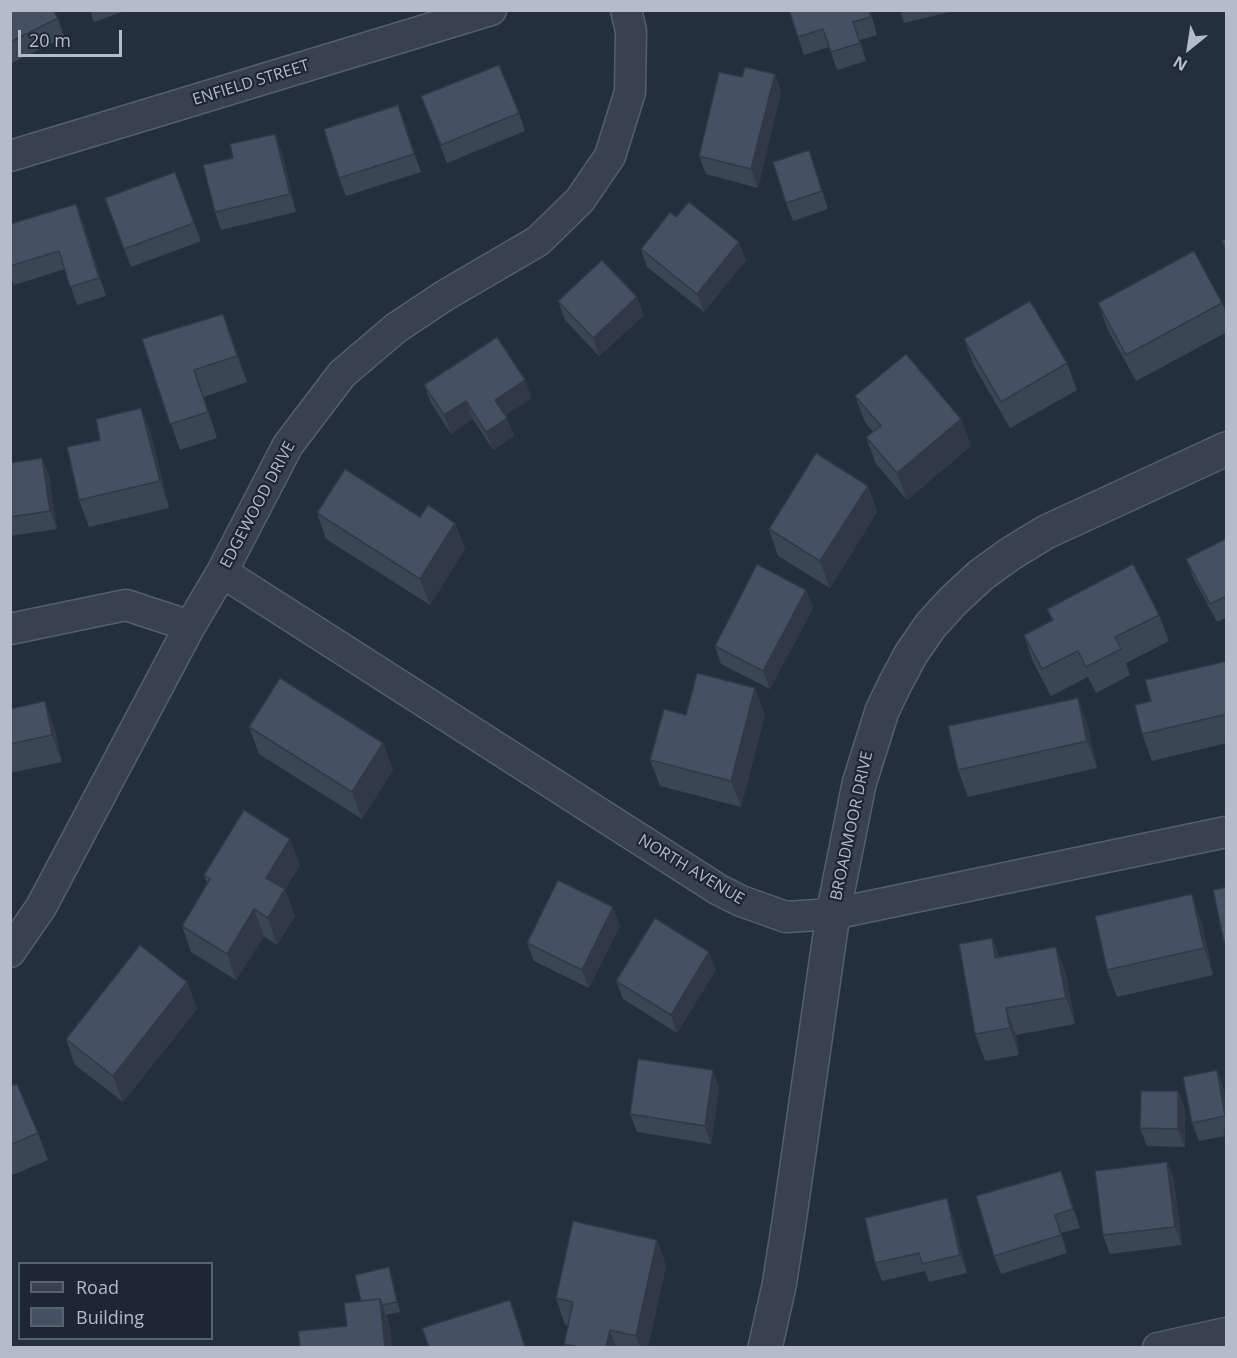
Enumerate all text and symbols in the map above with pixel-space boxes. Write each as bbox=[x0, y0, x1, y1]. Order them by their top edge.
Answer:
scale bar bbox=[21, 18, 124, 56]
north arrow bbox=[1159, 18, 1219, 78]
text: 20 m bbox=[29, 28, 71, 52]
text: N bbox=[1169, 51, 1191, 76]
street label: ENFIELD STREET bbox=[190, 56, 312, 110]
street label: EDGEWOOD DRIVE bbox=[216, 438, 300, 572]
street label: BROADMOOR DRIVE bbox=[827, 750, 877, 902]
street label: NORTH AVENUE bbox=[635, 831, 747, 909]
legend bbox=[18, 1262, 213, 1340]
text: Road bbox=[76, 1275, 119, 1299]
text: Building bbox=[76, 1305, 144, 1329]

